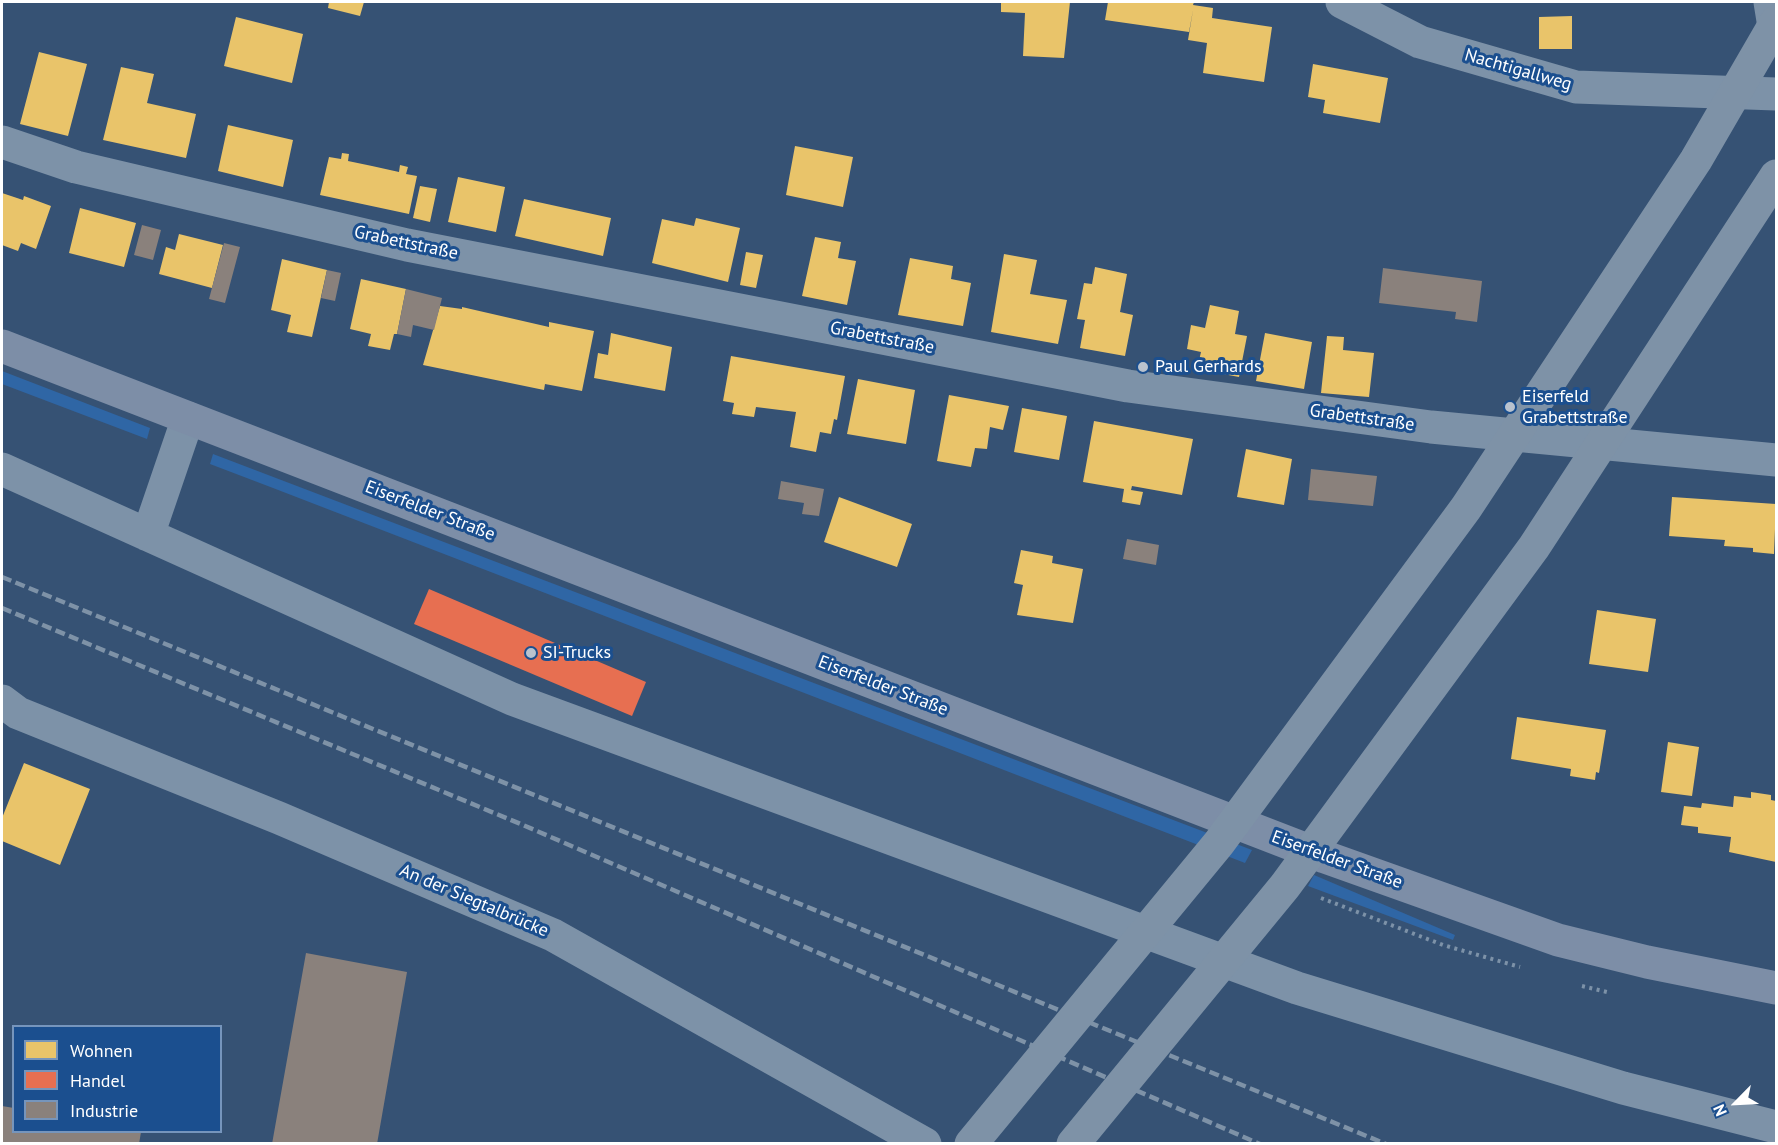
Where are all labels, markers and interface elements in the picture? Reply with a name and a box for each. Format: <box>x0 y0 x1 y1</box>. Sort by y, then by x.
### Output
street label: Nachtigallweg <box>1462 44 1574 96</box>
street label: Grabettstraße <box>352 221 460 265</box>
street label: Grabettstraße <box>828 317 936 359</box>
place label: Paul Gerhards <box>1155 356 1262 378</box>
marker: Paul Gerhards <box>1136 360 1150 374</box>
place label: Eiserfeld Grabettstraße <box>1522 386 1628 428</box>
street label: Grabettstraße <box>1308 400 1416 436</box>
marker: Eiserfeld Grabettstraße <box>1503 400 1517 414</box>
street label: Eiserfelder Straße <box>362 476 498 546</box>
place label: SI-Trucks <box>543 642 611 664</box>
marker: SI-Trucks <box>524 646 538 660</box>
street label: Eiserfelder Straße <box>815 651 951 721</box>
street label: Eiserfelder Straße <box>1269 826 1405 894</box>
street label: An der Siegtalbrücke <box>396 860 552 942</box>
legend <box>12 1025 222 1133</box>
text: Wohnen <box>70 1039 132 1062</box>
text: Handel <box>70 1069 125 1092</box>
north arrow <box>1706 1073 1766 1133</box>
text: Industrie <box>70 1099 138 1122</box>
text: N <box>1708 1101 1731 1119</box>

